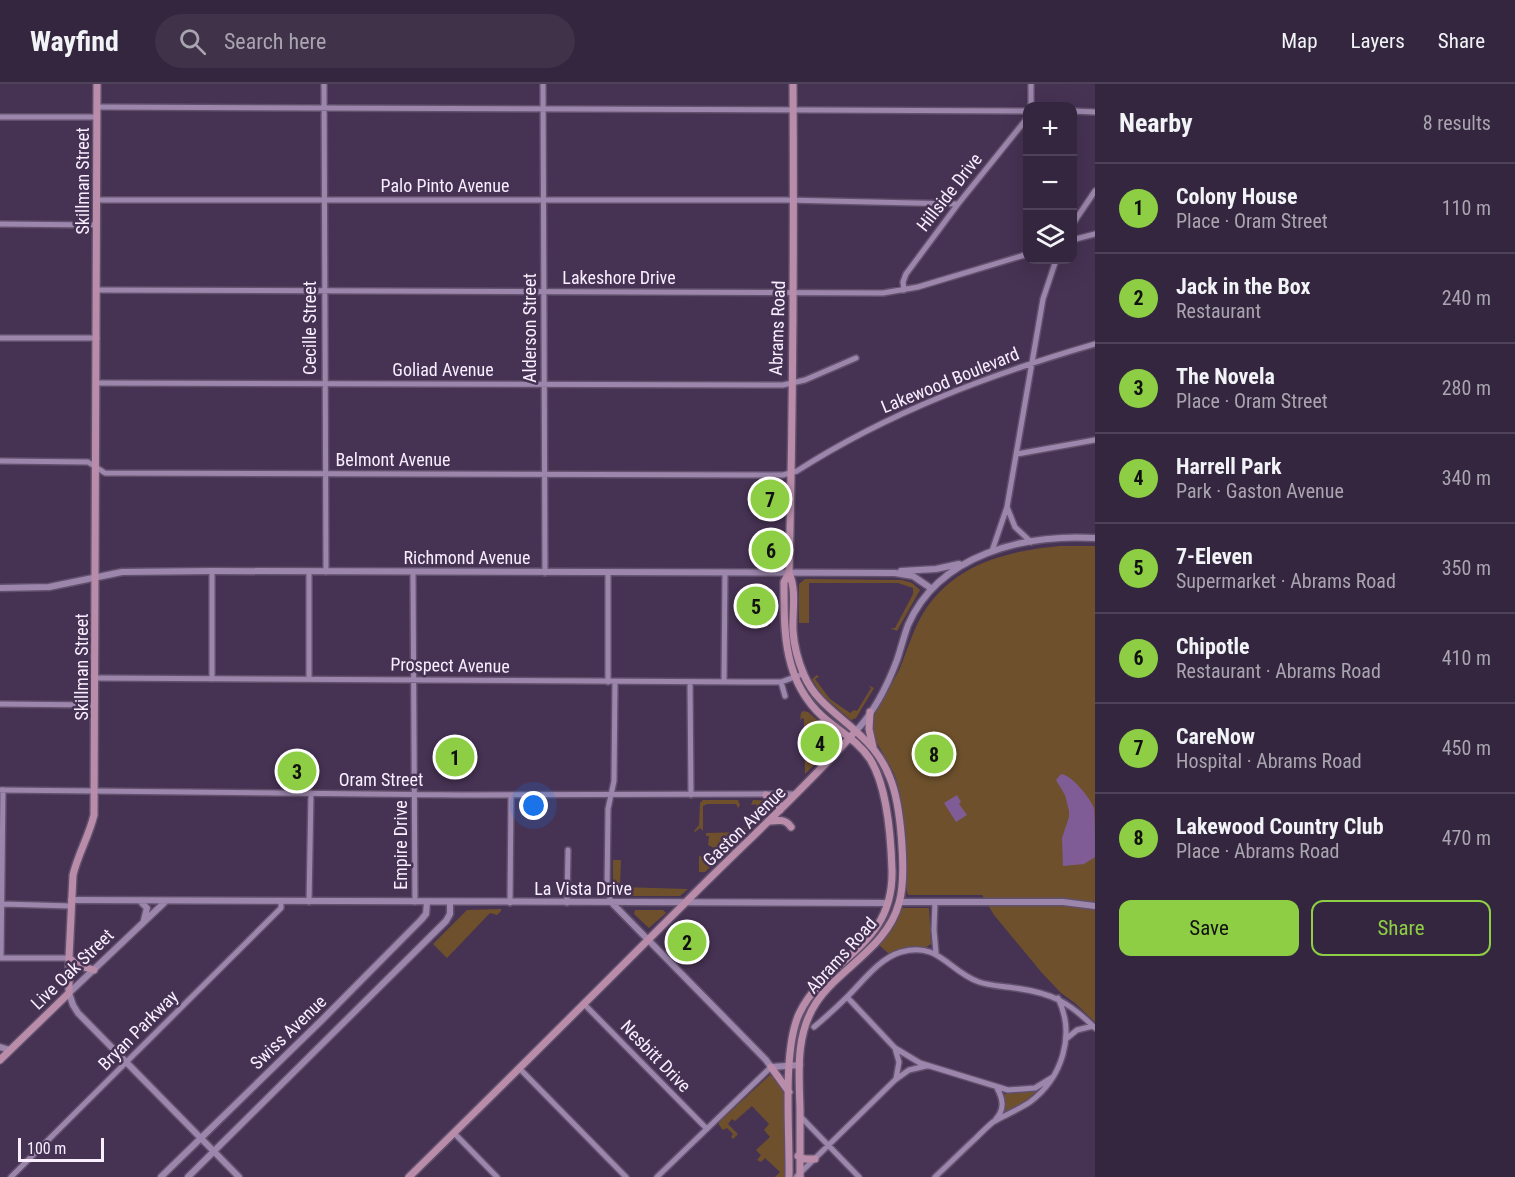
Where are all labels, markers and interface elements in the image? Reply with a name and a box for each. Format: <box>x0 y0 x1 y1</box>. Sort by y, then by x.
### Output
search box <box>155 14 575 68</box>
text: Wayfind <box>30 25 119 58</box>
icon: search <box>176 25 209 58</box>
text: Search here <box>224 29 326 54</box>
text: Map <box>1281 29 1318 53</box>
text: Layers <box>1351 29 1405 53</box>
text: Share <box>1438 29 1485 53</box>
map controls <box>1023 102 1077 264</box>
button: + <box>1023 102 1077 156</box>
text: Nearby <box>1119 108 1193 138</box>
text: 8 results <box>1423 111 1491 135</box>
street label: Skillman Street <box>72 127 93 235</box>
street label: Hillside Drive <box>912 149 986 235</box>
button: − <box>1023 156 1077 210</box>
street label: Palo Pinto Avenue <box>381 175 509 196</box>
text: Colony House <box>1176 184 1297 209</box>
text: 1 <box>1133 196 1144 220</box>
text: 110 m <box>1442 196 1491 220</box>
text: Place · Oram Street <box>1176 209 1328 233</box>
button: layers <box>1023 210 1077 264</box>
street label: Lakeshore Drive <box>562 267 676 288</box>
street label: Alderson Street <box>519 273 540 383</box>
text: Jack in the Box <box>1176 274 1310 299</box>
street label: Abrams Road <box>765 280 789 376</box>
street label: Cecille Street <box>299 281 320 375</box>
text: 2 <box>1133 286 1144 310</box>
text: 240 m <box>1442 286 1491 310</box>
text: Restaurant <box>1176 299 1261 323</box>
street label: Lakewood Boulevard <box>878 343 1022 417</box>
street label: Goliad Avenue <box>392 359 494 380</box>
text: The Novela <box>1176 364 1275 389</box>
text: 3 <box>1133 376 1144 400</box>
text: 280 m <box>1442 376 1491 400</box>
text: Place · Oram Street <box>1176 389 1328 413</box>
street label: Belmont Avenue <box>336 449 450 470</box>
text: Harrell Park <box>1176 454 1281 479</box>
text: 4 <box>1133 466 1144 490</box>
text: 340 m <box>1442 466 1491 490</box>
pin: 7 <box>750 476 790 522</box>
text: Park · Gaston Avenue <box>1176 479 1344 503</box>
pin: 6 <box>752 528 790 572</box>
text: 7-Eleven <box>1176 544 1253 569</box>
street label: Richmond Avenue <box>404 547 530 568</box>
text: 5 <box>1133 556 1144 580</box>
text: 350 m <box>1442 556 1491 580</box>
text: Supermarket · Abrams Road <box>1176 569 1396 593</box>
pin: 5 <box>736 584 776 628</box>
street label: Skillman Street <box>71 613 92 721</box>
text: Chipotle <box>1176 634 1250 659</box>
text: 6 <box>1133 646 1144 670</box>
text: 410 m <box>1442 646 1491 670</box>
street label: Prospect Avenue <box>390 653 510 677</box>
text: Restaurant · Abrams Road <box>1176 659 1381 683</box>
pin: 4 <box>800 720 840 766</box>
text: CareNow <box>1176 724 1255 749</box>
pin: 8 <box>914 732 954 776</box>
pin: 1 <box>436 734 474 780</box>
text: 7 <box>1133 736 1144 760</box>
text: 450 m <box>1442 736 1491 760</box>
pin: 3 <box>278 748 316 794</box>
text: Hospital · Abrams Road <box>1176 749 1362 773</box>
street label: Oram Street <box>339 769 423 790</box>
street label: Gaston Avenue <box>698 782 790 870</box>
your location <box>519 791 548 820</box>
street label: Empire Drive <box>390 800 411 890</box>
text: Lakewood Country Club <box>1176 814 1384 839</box>
text: 8 <box>1133 826 1144 850</box>
text: 470 m <box>1442 826 1491 850</box>
text: Place · Abrams Road <box>1176 839 1340 863</box>
street label: La Vista Drive <box>534 878 632 899</box>
button: Save <box>1119 900 1299 956</box>
button: Share <box>1311 900 1491 956</box>
street label: Abrams Road <box>801 913 881 997</box>
pin: 2 <box>668 920 706 964</box>
street label: Live Oak Street <box>26 924 118 1014</box>
street label: Bryan Parkway <box>94 985 183 1074</box>
street label: Swiss Avenue <box>246 991 330 1073</box>
street label: Nesbitt Drive <box>617 1016 695 1096</box>
scale bar <box>18 1135 104 1162</box>
text: 100 m <box>27 1139 66 1158</box>

